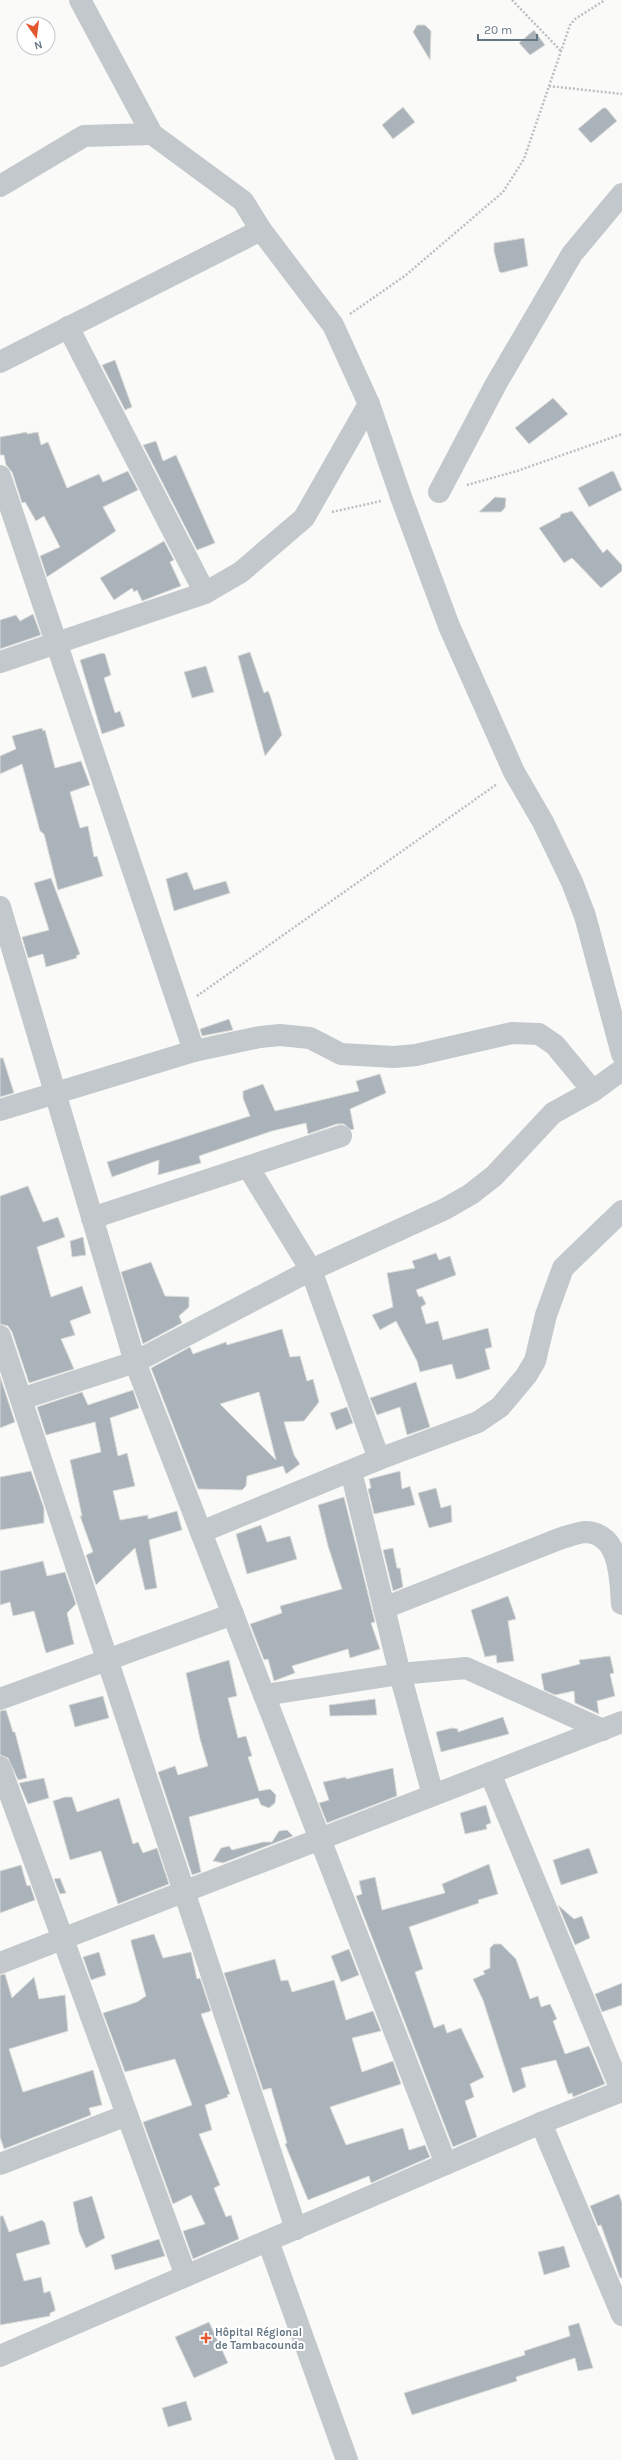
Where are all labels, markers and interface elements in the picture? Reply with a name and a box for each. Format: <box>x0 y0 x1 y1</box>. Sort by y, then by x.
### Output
north arrow <box>16 16 56 56</box>
scale bar <box>478 16 537 42</box>
text: 20 m <box>484 23 512 37</box>
text: N <box>33 38 44 52</box>
place label: Hôpital Régional de Tambacounda <box>215 2326 304 2352</box>
marker: Hôpital Régional de Tambacounda <box>200 2332 212 2344</box>

